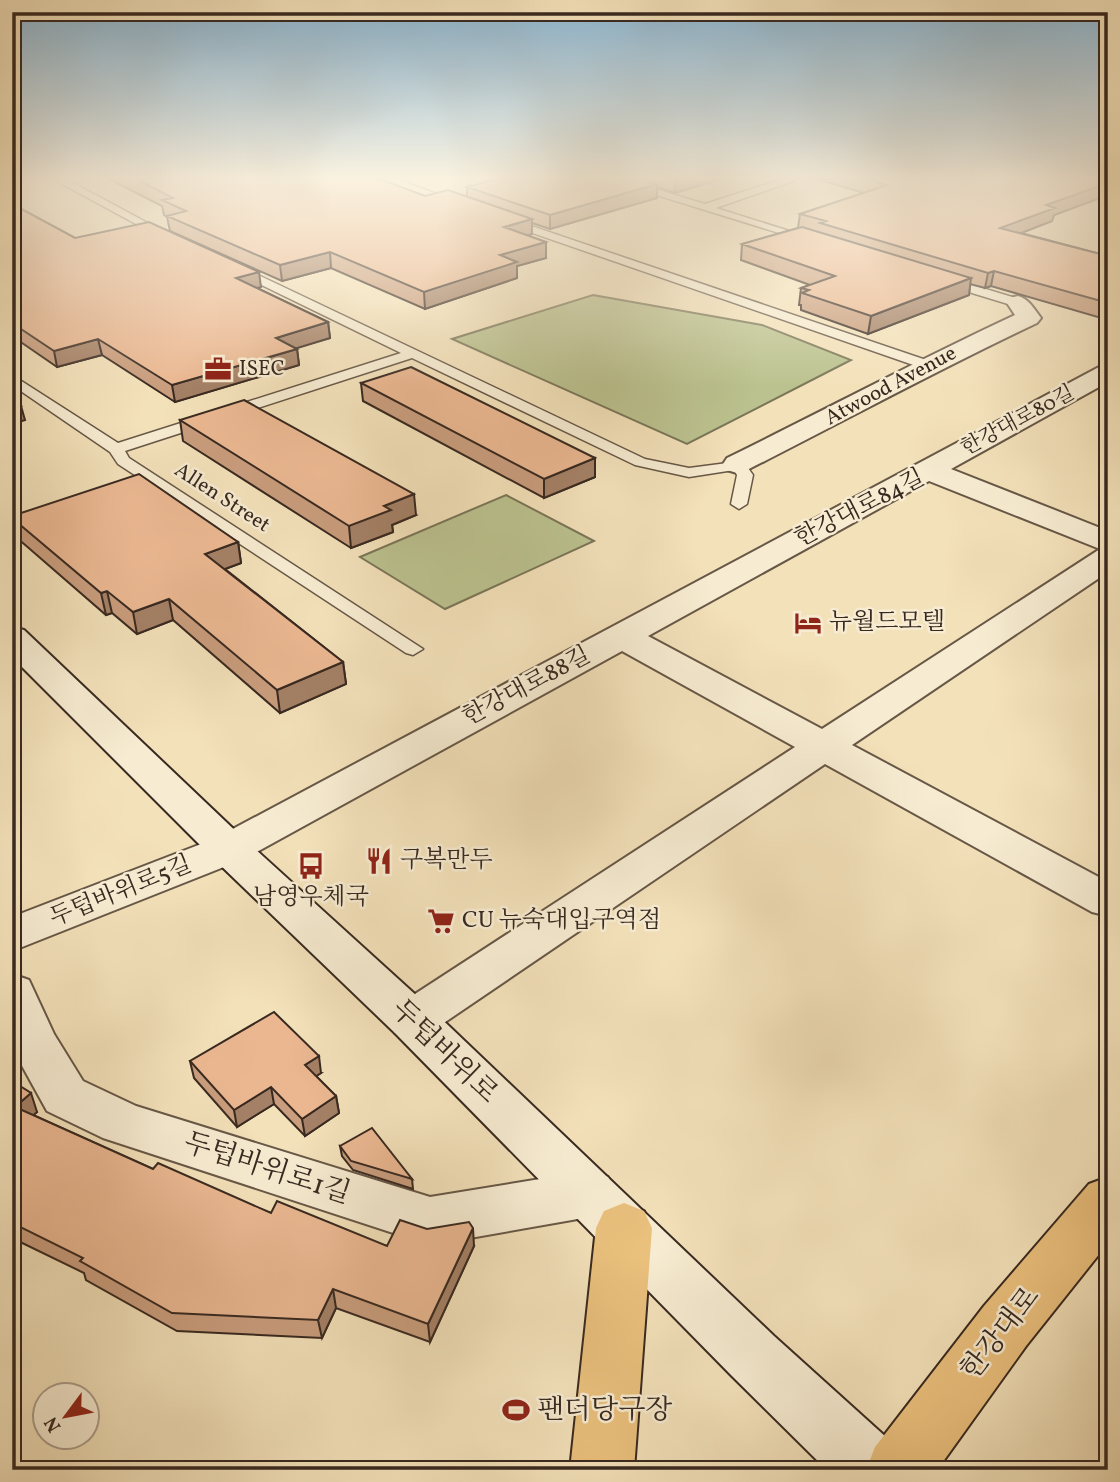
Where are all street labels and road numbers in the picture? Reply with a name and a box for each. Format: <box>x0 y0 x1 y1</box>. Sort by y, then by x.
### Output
street label: Atwood Avenue <box>820 339 962 433</box>
street label: 한강대로80길 <box>956 379 1080 463</box>
street label: Allen Street <box>168 456 276 540</box>
street label: 한강대로84길 <box>789 462 931 556</box>
street label: 한강대로88길 <box>457 639 597 735</box>
street label: 두텁바위로5길 <box>45 848 197 936</box>
street label: 두텁바위로 <box>382 991 506 1113</box>
street label: 두텁바위로1길 <box>179 1124 355 1214</box>
street label: 한강대로 <box>952 1279 1050 1389</box>

